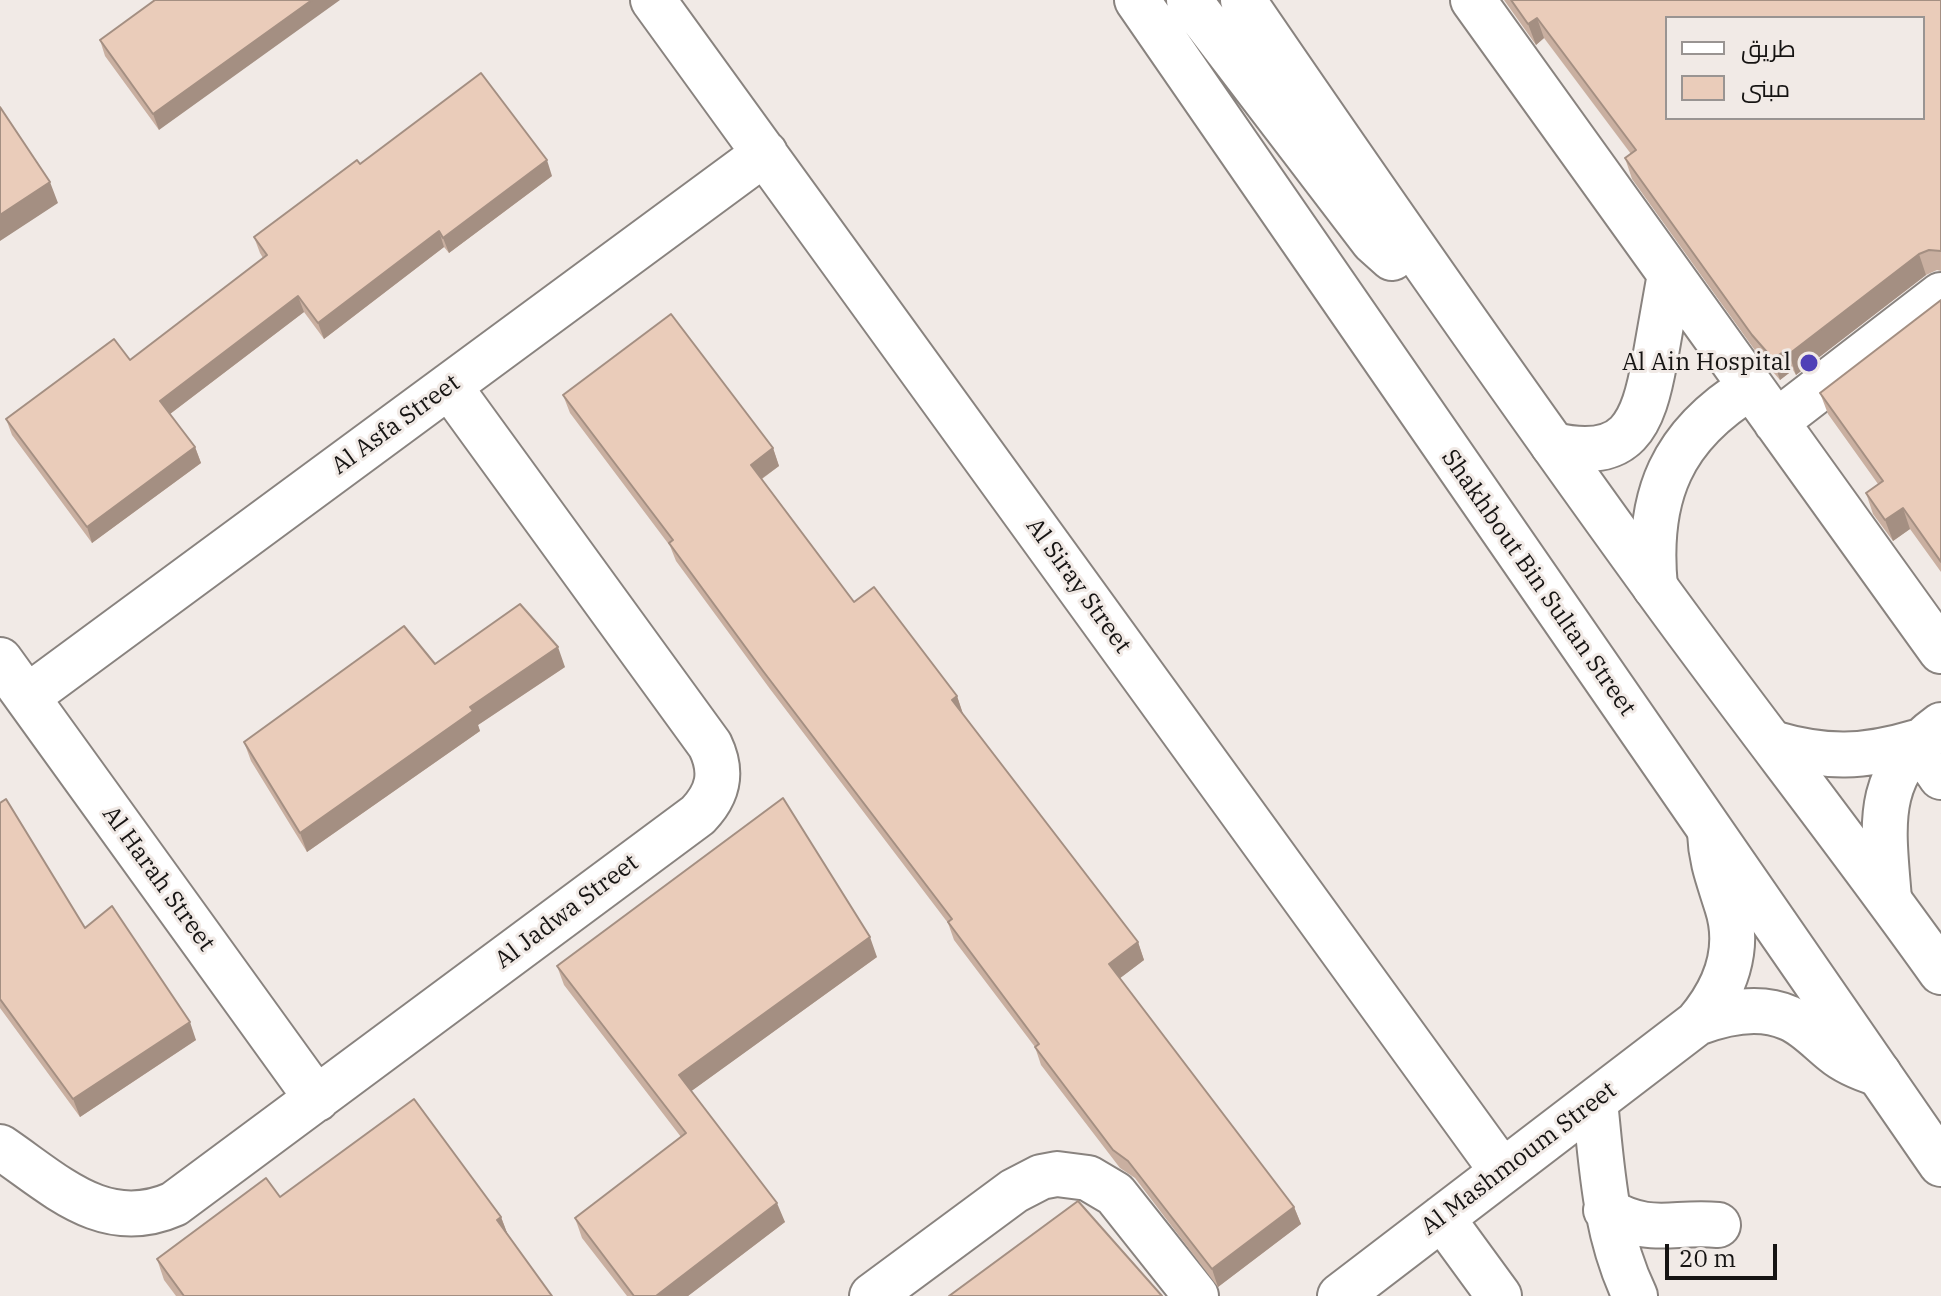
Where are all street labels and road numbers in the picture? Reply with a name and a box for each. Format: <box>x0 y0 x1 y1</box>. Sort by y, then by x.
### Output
street label: Al Asfa Street <box>326 369 466 481</box>
street label: Shakhbout Bin Sultan Street <box>1435 444 1641 722</box>
street label: Al Siray Street <box>1019 513 1137 659</box>
street label: Al Harah Street <box>96 801 220 957</box>
street label: Al Jadwa Street <box>490 849 644 975</box>
street label: Al Mashmoum Street <box>1416 1076 1622 1242</box>

